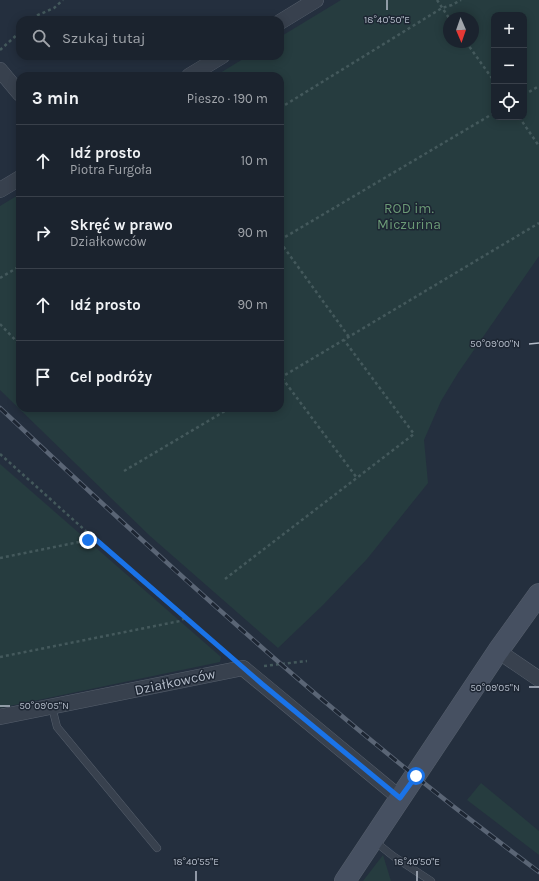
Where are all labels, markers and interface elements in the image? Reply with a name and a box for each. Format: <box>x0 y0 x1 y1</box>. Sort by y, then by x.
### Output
north arrow <box>443 12 479 48</box>
map controls <box>491 12 527 120</box>
button: + <box>491 12 527 48</box>
text: 18°40'50"E <box>364 14 410 26</box>
search box <box>16 16 284 60</box>
icon: search <box>30 27 52 49</box>
text: Szukaj tutaj <box>62 29 146 47</box>
button: − <box>491 48 527 84</box>
button: locate <box>491 84 527 120</box>
text: 3 min <box>32 88 79 108</box>
text: Pieszo · 190 m <box>187 91 268 106</box>
text: Idź prosto <box>70 144 141 162</box>
icon: ahead <box>32 150 54 172</box>
text: 10 m <box>241 153 268 168</box>
text: Piotra Furgoła <box>70 162 152 177</box>
park label: ROD im. Miczurina <box>377 200 441 233</box>
text: Skręć w prawo <box>70 216 173 234</box>
icon: right <box>32 222 54 244</box>
text: 90 m <box>237 225 268 240</box>
text: Działkowców <box>70 234 147 249</box>
icon: ahead <box>32 294 54 316</box>
text: Idź prosto <box>70 296 141 314</box>
text: 90 m <box>237 297 268 312</box>
text: 50°09'00"N <box>470 338 520 350</box>
icon: arrive <box>32 366 54 388</box>
text: Cel podróży <box>70 368 152 386</box>
route end <box>79 531 97 549</box>
street label: Działkowców <box>133 665 217 699</box>
text: 50°09'05"N <box>470 682 520 694</box>
text: 50°09'05"N <box>19 700 69 712</box>
route start <box>407 767 425 785</box>
text: 18°40'55"E <box>173 856 219 868</box>
text: 18°40'50"E <box>394 856 440 868</box>

